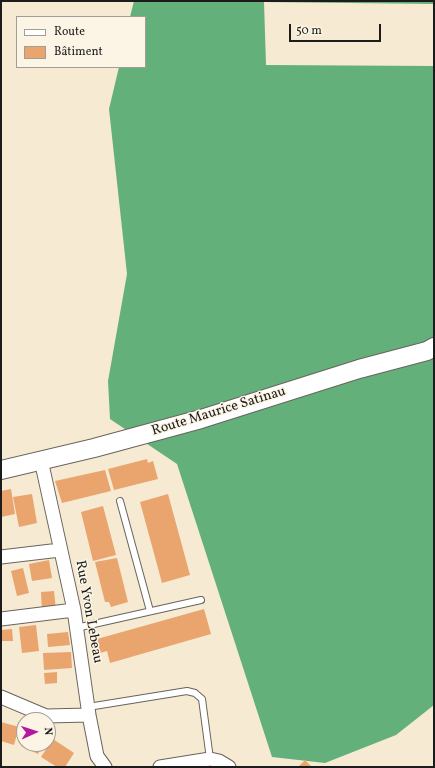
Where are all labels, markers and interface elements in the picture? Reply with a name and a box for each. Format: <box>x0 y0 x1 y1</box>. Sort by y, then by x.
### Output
legend <box>16 16 146 68</box>
scale bar <box>291 16 383 42</box>
text: 50 m <box>296 23 322 39</box>
text: Route <box>54 24 85 40</box>
text: Bâtiment <box>54 44 103 60</box>
street label: Route Maurice Satinau <box>150 384 288 440</box>
street label: Rue Yvon Lebeau <box>71 559 105 665</box>
north arrow <box>16 712 56 752</box>
text: N <box>40 727 55 736</box>

